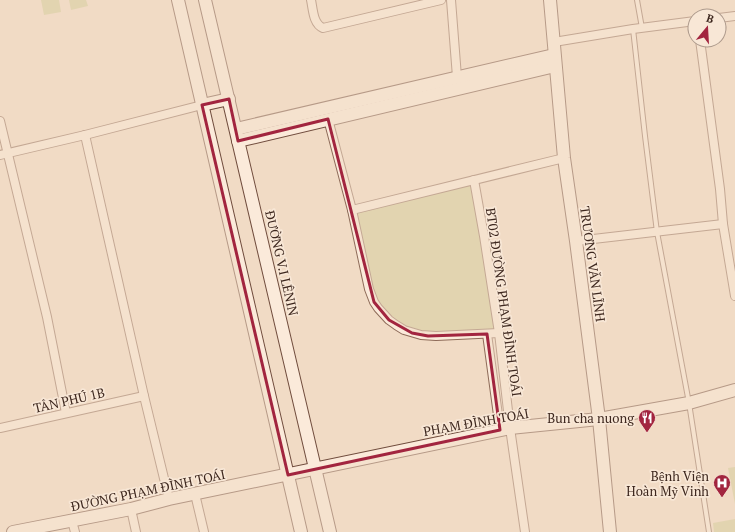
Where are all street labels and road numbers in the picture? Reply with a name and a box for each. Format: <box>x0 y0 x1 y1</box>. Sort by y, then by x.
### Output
street label: TRƯƠNG VĂN LĨNH <box>576 205 610 324</box>
street label: BT02 ĐƯỜNG PHẠM ĐÌNH TOÁI <box>482 206 526 398</box>
street label: ĐƯỜNG V.I LÊNIN <box>261 209 303 318</box>
street label: TÂN PHÚ 1B <box>32 383 106 417</box>
street label: PHẠM ĐÌNH TOÁI <box>422 404 530 440</box>
street label: ĐƯỜNG PHẠM ĐÌNH TOÁI <box>69 465 227 515</box>

